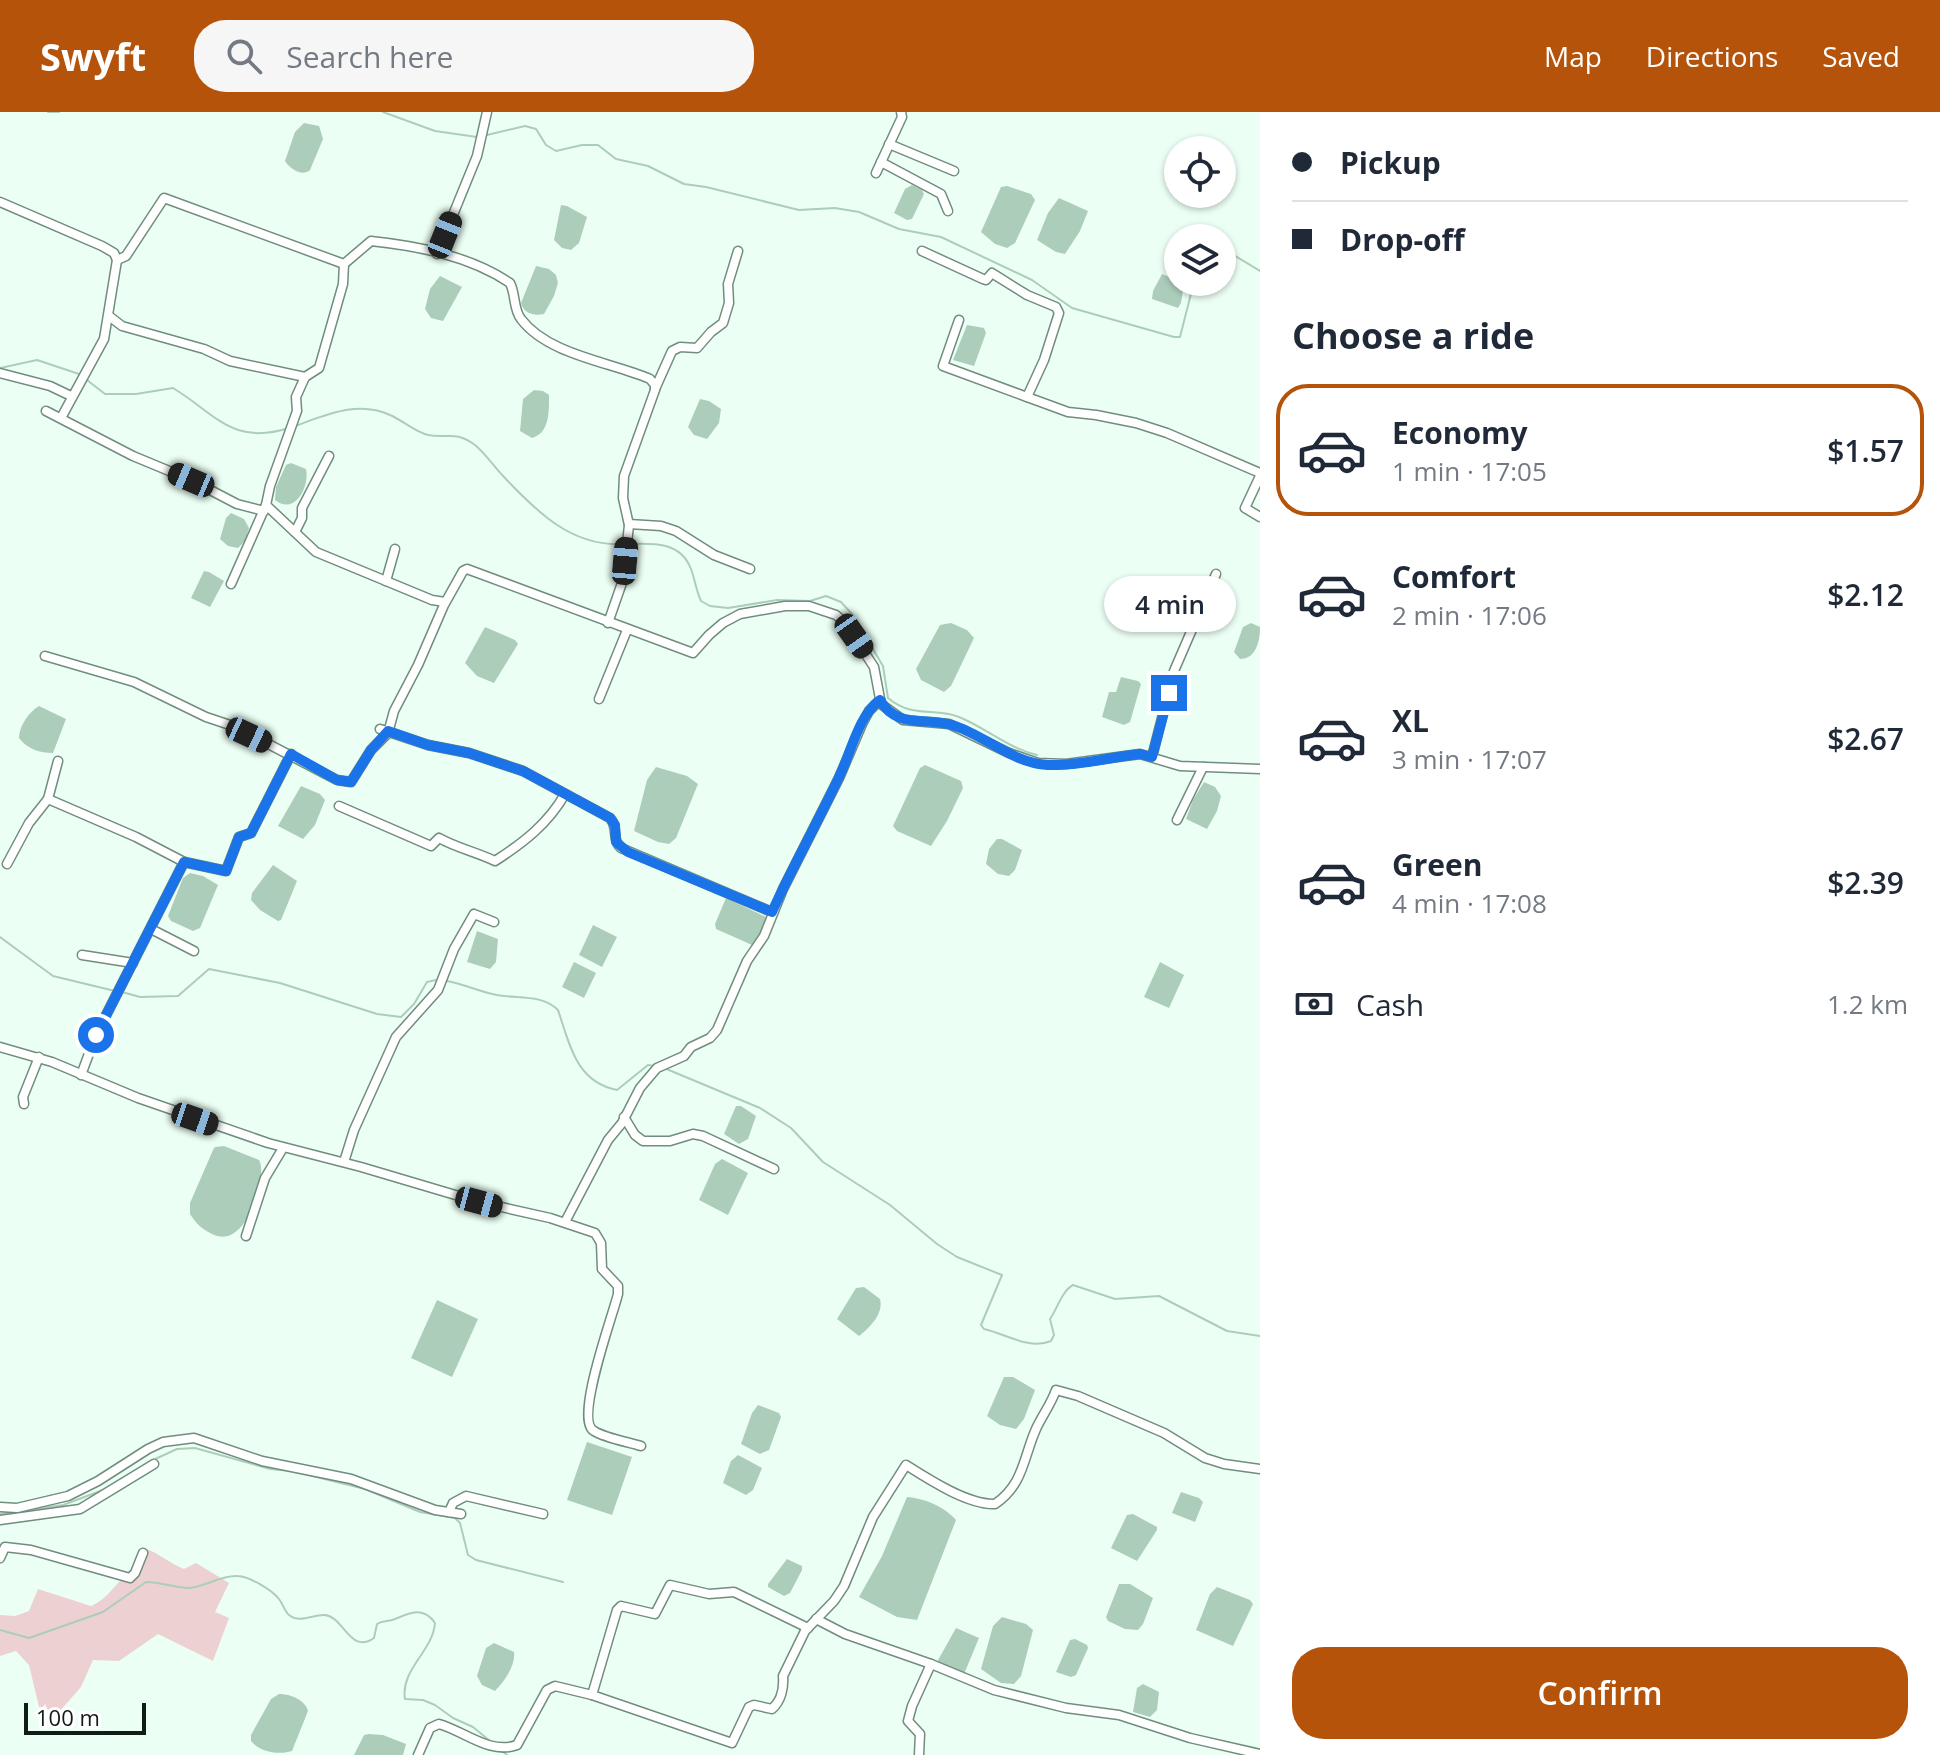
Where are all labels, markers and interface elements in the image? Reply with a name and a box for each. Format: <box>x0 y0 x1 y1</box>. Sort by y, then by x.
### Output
search box <box>194 20 754 92</box>
text: Swyft <box>40 30 146 82</box>
icon: search <box>222 34 266 78</box>
text: Search here <box>286 36 453 77</box>
text: Map <box>1544 37 1602 75</box>
text: Directions <box>1646 37 1778 75</box>
text: Saved <box>1822 37 1900 75</box>
map controls <box>1164 136 1236 296</box>
button: locate <box>1164 136 1236 208</box>
text: Pickup <box>1340 142 1441 183</box>
car <box>425 208 465 262</box>
text: Drop-off <box>1340 219 1465 260</box>
button: layers <box>1164 224 1236 296</box>
text: Choose a ride <box>1292 311 1534 360</box>
text: Economy <box>1392 412 1528 453</box>
icon: car <box>1296 414 1368 486</box>
text: $1.57 <box>1827 430 1904 471</box>
text: 1 min · 17:05 <box>1392 453 1547 489</box>
car <box>164 460 218 500</box>
car <box>611 536 639 586</box>
text: Comfort <box>1392 556 1516 597</box>
icon: car <box>1296 558 1368 630</box>
text: $2.12 <box>1827 574 1904 615</box>
callout: 4 min <box>1103 577 1235 633</box>
text: 4 min <box>1135 586 1205 622</box>
text: 2 min · 17:06 <box>1392 597 1547 633</box>
car <box>830 609 878 663</box>
route end <box>1151 675 1187 711</box>
text: XL <box>1392 700 1429 741</box>
icon: car <box>1296 702 1368 774</box>
car <box>222 714 276 756</box>
text: $2.67 <box>1827 718 1904 759</box>
text: 3 min · 17:07 <box>1392 741 1547 777</box>
text: Green <box>1392 844 1483 885</box>
icon: car <box>1296 846 1368 918</box>
text: $2.39 <box>1827 862 1904 903</box>
text: 4 min · 17:08 <box>1392 885 1547 921</box>
icon: cash <box>1292 982 1336 1026</box>
text: Cash <box>1356 984 1424 1025</box>
text: 1.2 km <box>1827 986 1908 1022</box>
route start <box>78 1017 114 1053</box>
car <box>168 1100 222 1138</box>
car <box>453 1184 505 1220</box>
button: Confirm <box>1292 1647 1908 1739</box>
scale bar <box>24 1699 146 1735</box>
text: 100 m <box>36 1702 100 1732</box>

